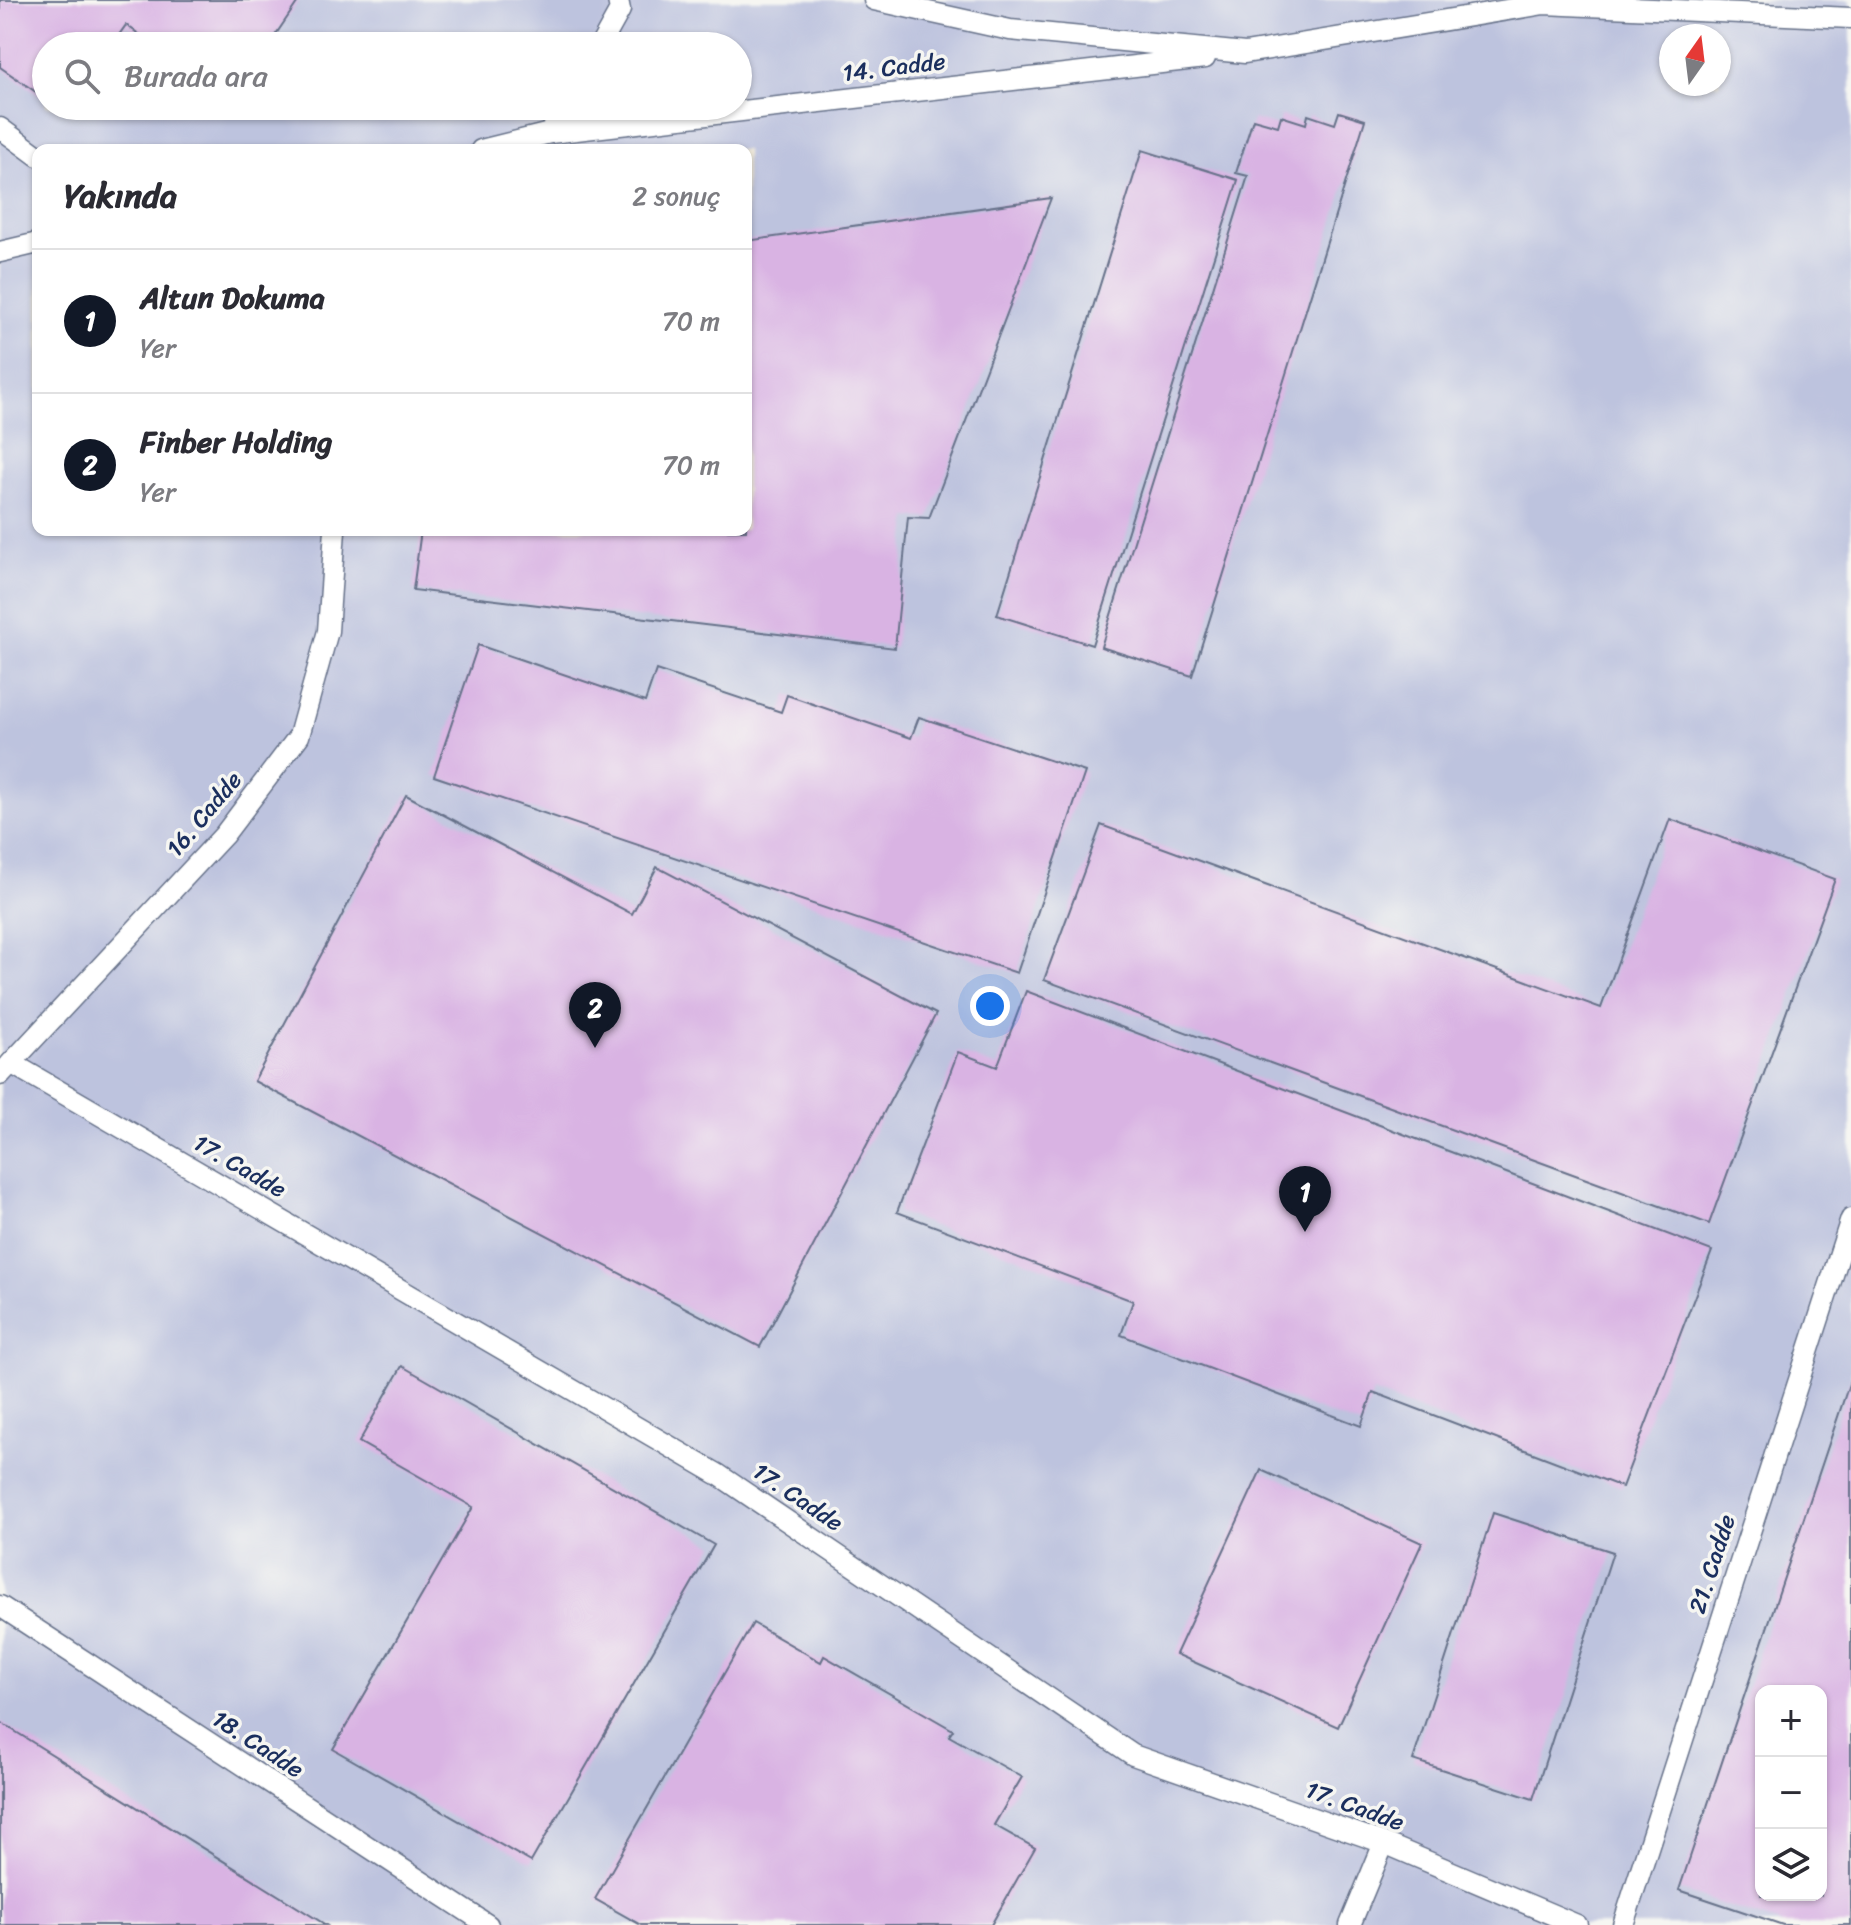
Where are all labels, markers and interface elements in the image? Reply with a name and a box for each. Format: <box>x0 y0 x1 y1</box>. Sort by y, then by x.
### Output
north arrow <box>1659 24 1731 96</box>
search box <box>32 32 752 120</box>
street label: 14. Cadde <box>840 40 948 94</box>
text: Burada ara <box>124 49 267 103</box>
icon: search <box>60 54 104 98</box>
text: Yakında <box>64 166 177 226</box>
text: 2 sonuç <box>632 173 720 219</box>
text: Altun Dokuma <box>140 271 325 325</box>
text: 1 <box>84 298 96 344</box>
text: 70 m <box>662 298 720 344</box>
text: Yer <box>140 325 176 371</box>
text: Finber Holding <box>140 415 333 469</box>
text: 2 <box>82 442 98 488</box>
text: 70 m <box>662 442 720 488</box>
text: Yer <box>140 469 176 515</box>
street label: 16. Cadde <box>155 761 253 867</box>
pin: 2 <box>569 982 621 1048</box>
your location <box>970 986 1010 1026</box>
street label: 17. Cadde <box>185 1122 295 1210</box>
pin: 1 <box>1279 1166 1331 1232</box>
street label: 17. Cadde <box>744 1451 852 1543</box>
street label: 21. Cadde <box>1676 1509 1748 1619</box>
map controls <box>1755 1685 1827 1901</box>
button: + <box>1755 1685 1827 1757</box>
street label: 18. Cadde <box>203 1698 313 1790</box>
button: − <box>1755 1757 1827 1829</box>
street label: 17. Cadde <box>1300 1769 1410 1843</box>
button: layers <box>1755 1829 1827 1901</box>

